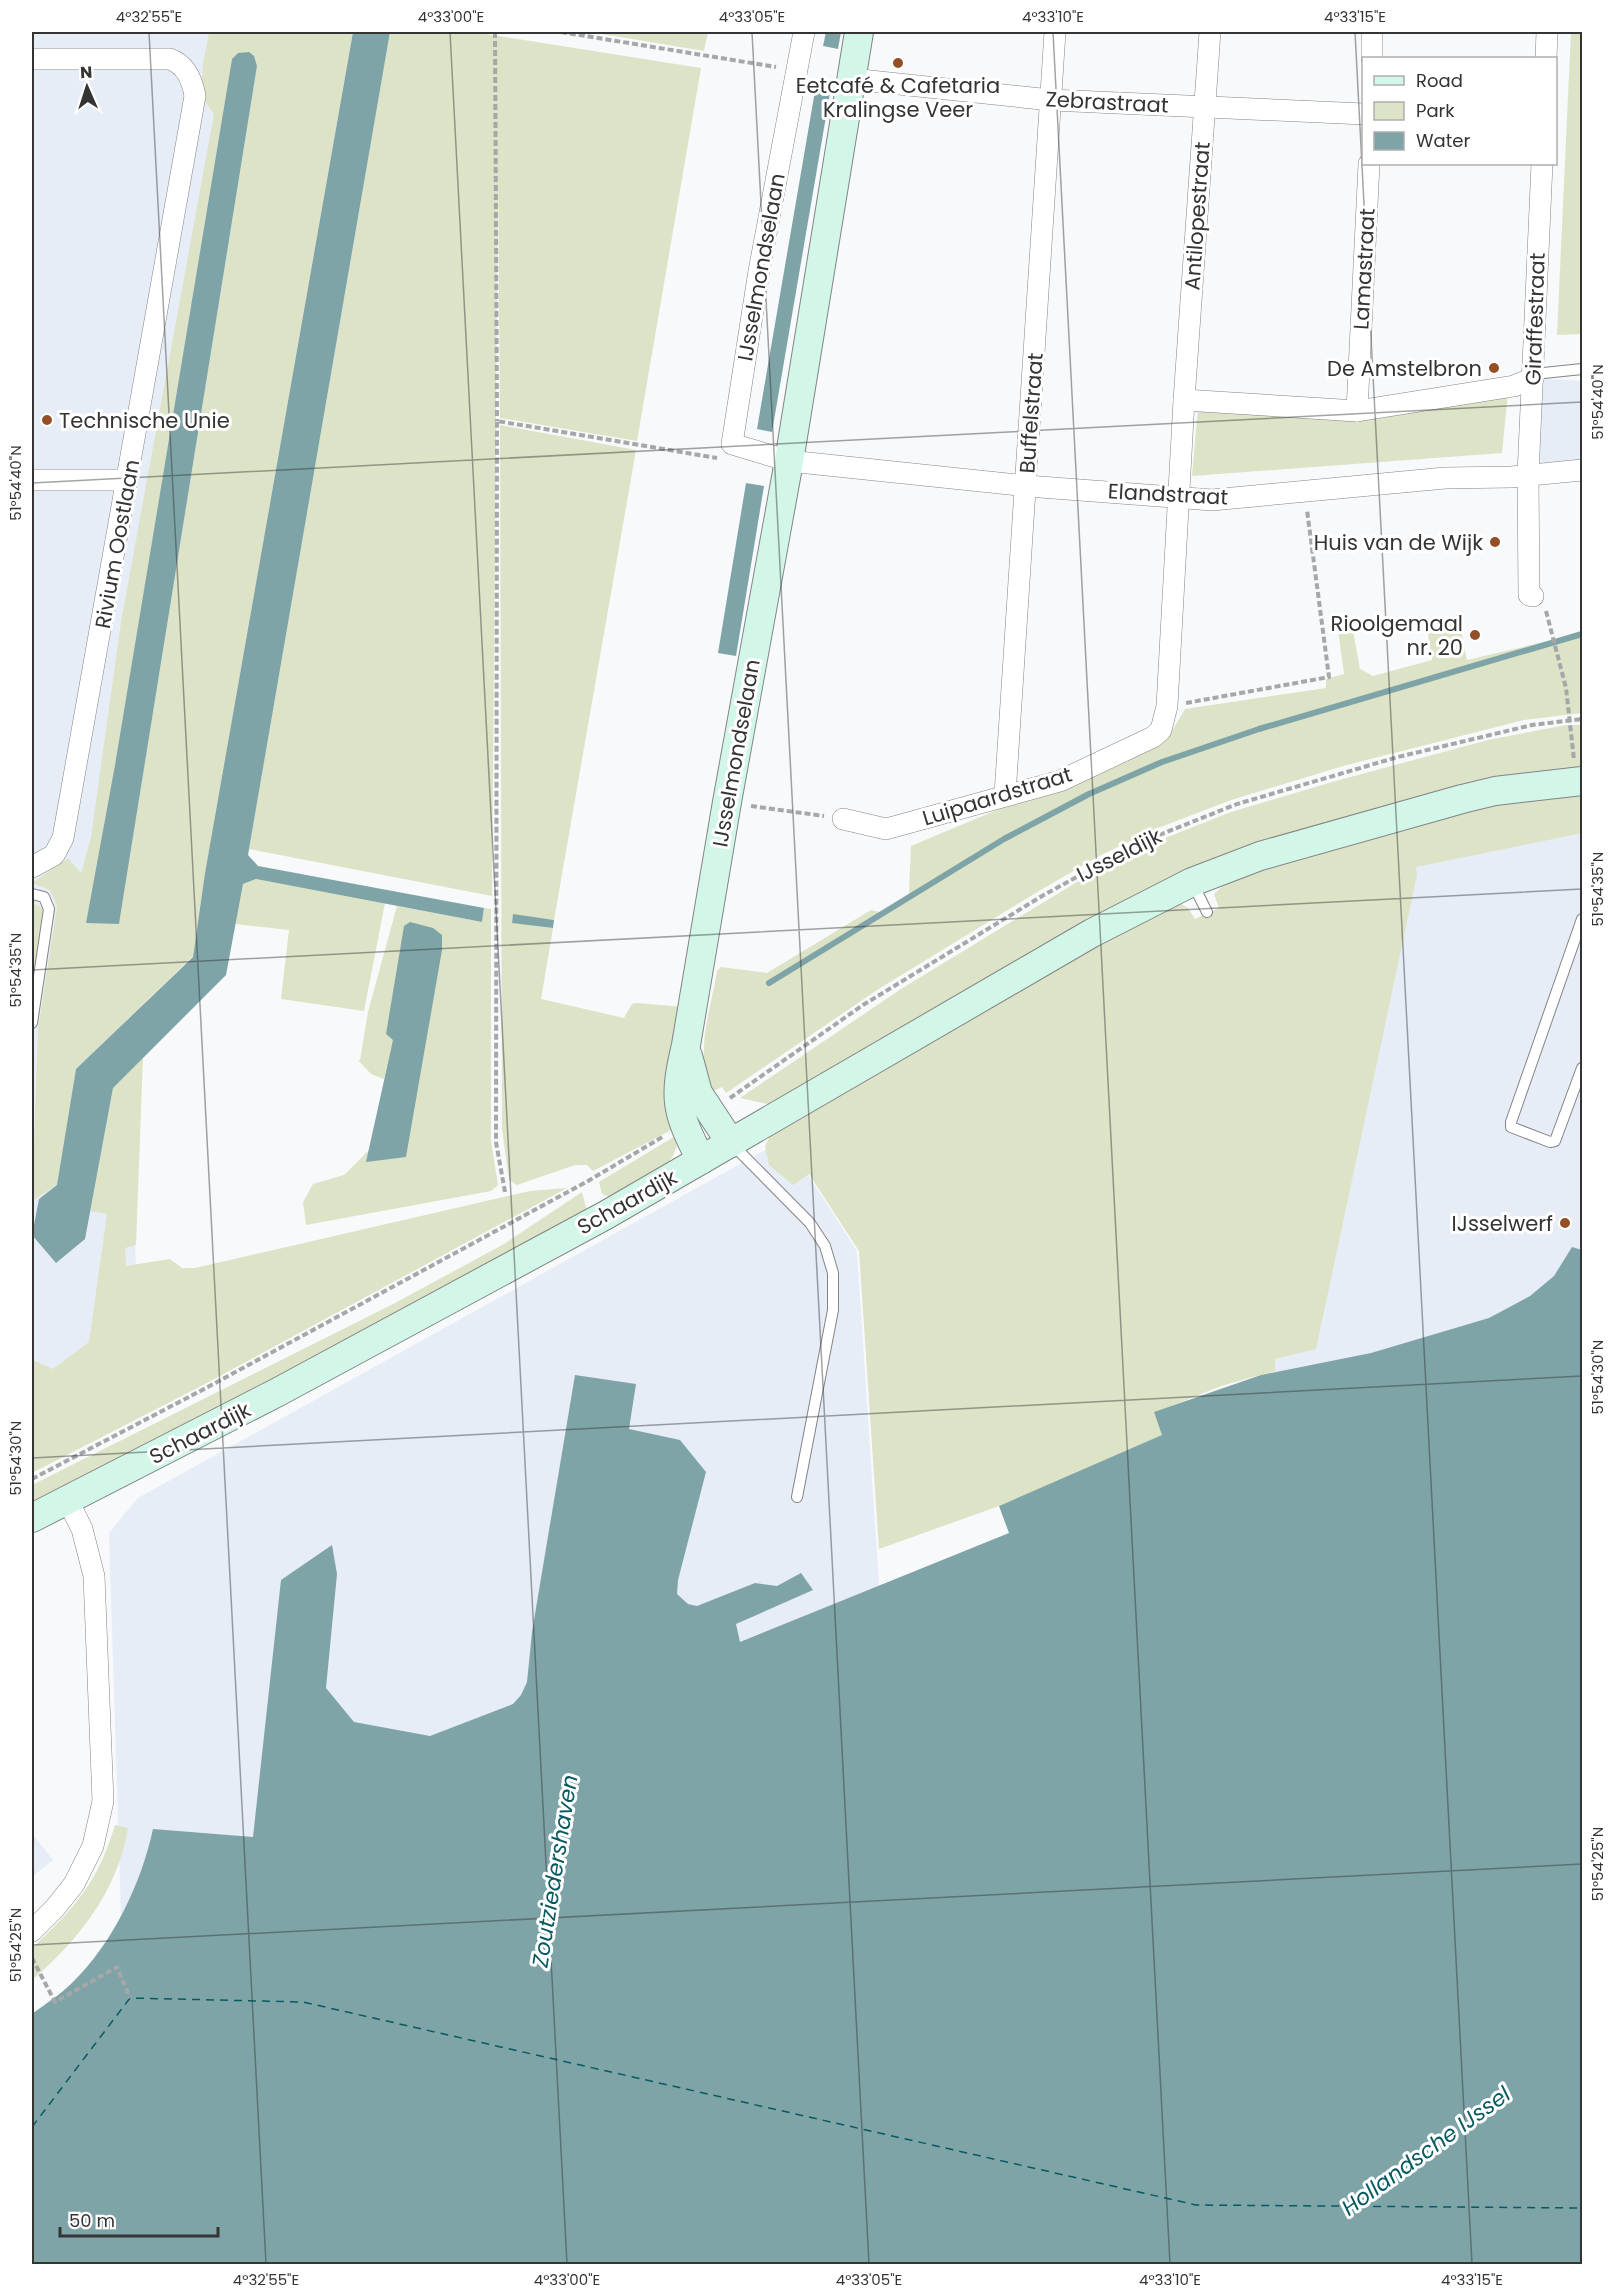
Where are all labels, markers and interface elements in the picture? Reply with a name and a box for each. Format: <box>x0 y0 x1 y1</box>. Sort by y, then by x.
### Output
text: 4°32'55"E <box>116 6 182 27</box>
text: 4°33'00"E <box>418 6 484 27</box>
text: 4°33'05"E <box>719 6 785 27</box>
text: 4°33'10"E <box>1022 6 1084 27</box>
text: 4°33'15"E <box>1324 6 1386 27</box>
marker: Eetcafé & Cafetaria Kralingse Veer <box>891 56 905 70</box>
north arrow <box>57 57 117 117</box>
legend <box>1362 57 1557 165</box>
text: N <box>80 61 93 84</box>
text: Road <box>1416 68 1463 93</box>
place label: Eetcafé & Cafetaria Kralingse Veer <box>796 71 1000 124</box>
street label: Zebrastraat <box>1045 84 1169 120</box>
text: Park <box>1416 98 1455 123</box>
text: Water <box>1416 128 1470 153</box>
street label: Antilopestraat <box>1177 141 1217 291</box>
street label: IJsselmondselaan <box>730 171 792 363</box>
street label: Lamastraat <box>1346 208 1382 330</box>
street label: Giraffestraat <box>1518 252 1552 386</box>
street label: Buffelstraat <box>1012 352 1050 474</box>
place label: De Amstelbron <box>1327 354 1482 383</box>
marker: De Amstelbron <box>1487 361 1501 375</box>
text: 51°54'40"N <box>1587 364 1608 440</box>
place label: Technische Unie <box>59 406 230 435</box>
marker: Technische Unie <box>40 413 54 427</box>
text: 51°54'40"N <box>5 445 26 521</box>
street label: Rivium Oostlaan <box>88 457 146 631</box>
street label: Elandstraat <box>1107 476 1229 512</box>
place label: Huis van de Wijk <box>1314 528 1483 557</box>
marker: Huis van de Wijk <box>1488 535 1502 549</box>
place label: Rioolgemaal nr. 20 <box>1331 609 1463 662</box>
marker: Rioolgemaal nr. 20 <box>1468 628 1482 642</box>
street label: IJsselmondselaan <box>705 657 767 849</box>
street label: Luipaardstraat <box>919 760 1075 832</box>
street label: IJsseldijk <box>1072 821 1167 889</box>
text: 51°54'35"N <box>1587 852 1608 926</box>
text: 51°54'35"N <box>5 933 26 1007</box>
street label: Schaardijk <box>572 1163 682 1241</box>
place label: IJsselwerf <box>1452 1209 1553 1238</box>
marker: IJsselwerf <box>1558 1216 1572 1230</box>
text: 51°54'30"N <box>1587 1340 1608 1414</box>
street label: Schaardijk <box>144 1395 256 1471</box>
text: 51°54'30"N <box>5 1421 26 1495</box>
water label: Zoutziedershaven <box>524 1773 586 1970</box>
text: 51°54'25"N <box>1587 1827 1608 1901</box>
text: 51°54'25"N <box>5 1908 26 1982</box>
water label: Hollandsche IJssel <box>1335 2079 1517 2223</box>
scale bar <box>60 2200 218 2238</box>
text: 50 m <box>69 2208 115 2233</box>
text: 4°32'55"E <box>233 2269 299 2290</box>
text: 4°33'00"E <box>534 2269 600 2290</box>
text: 4°33'05"E <box>836 2269 902 2290</box>
text: 4°33'10"E <box>1139 2269 1201 2290</box>
text: 4°33'15"E <box>1441 2269 1503 2290</box>

